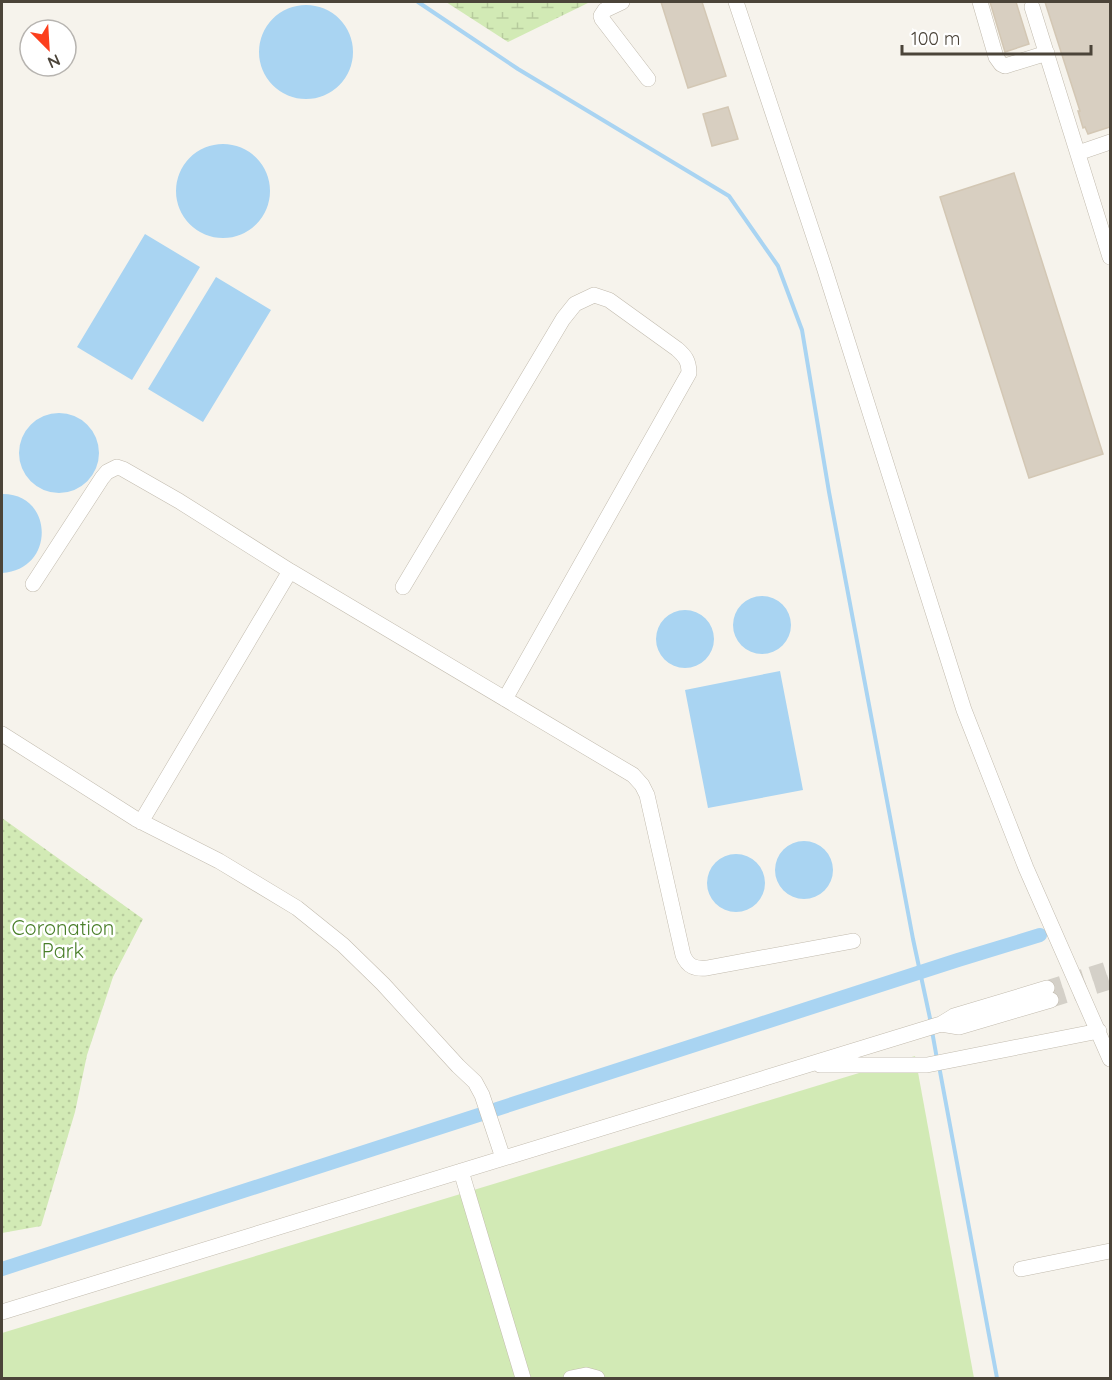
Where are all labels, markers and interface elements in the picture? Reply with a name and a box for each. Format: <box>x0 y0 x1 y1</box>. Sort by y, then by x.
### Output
north arrow <box>18 18 78 78</box>
scale bar <box>902 18 1091 56</box>
text: 100 m <box>911 27 960 50</box>
text: N <box>45 50 64 73</box>
park label: Coronation Park <box>12 915 114 963</box>

